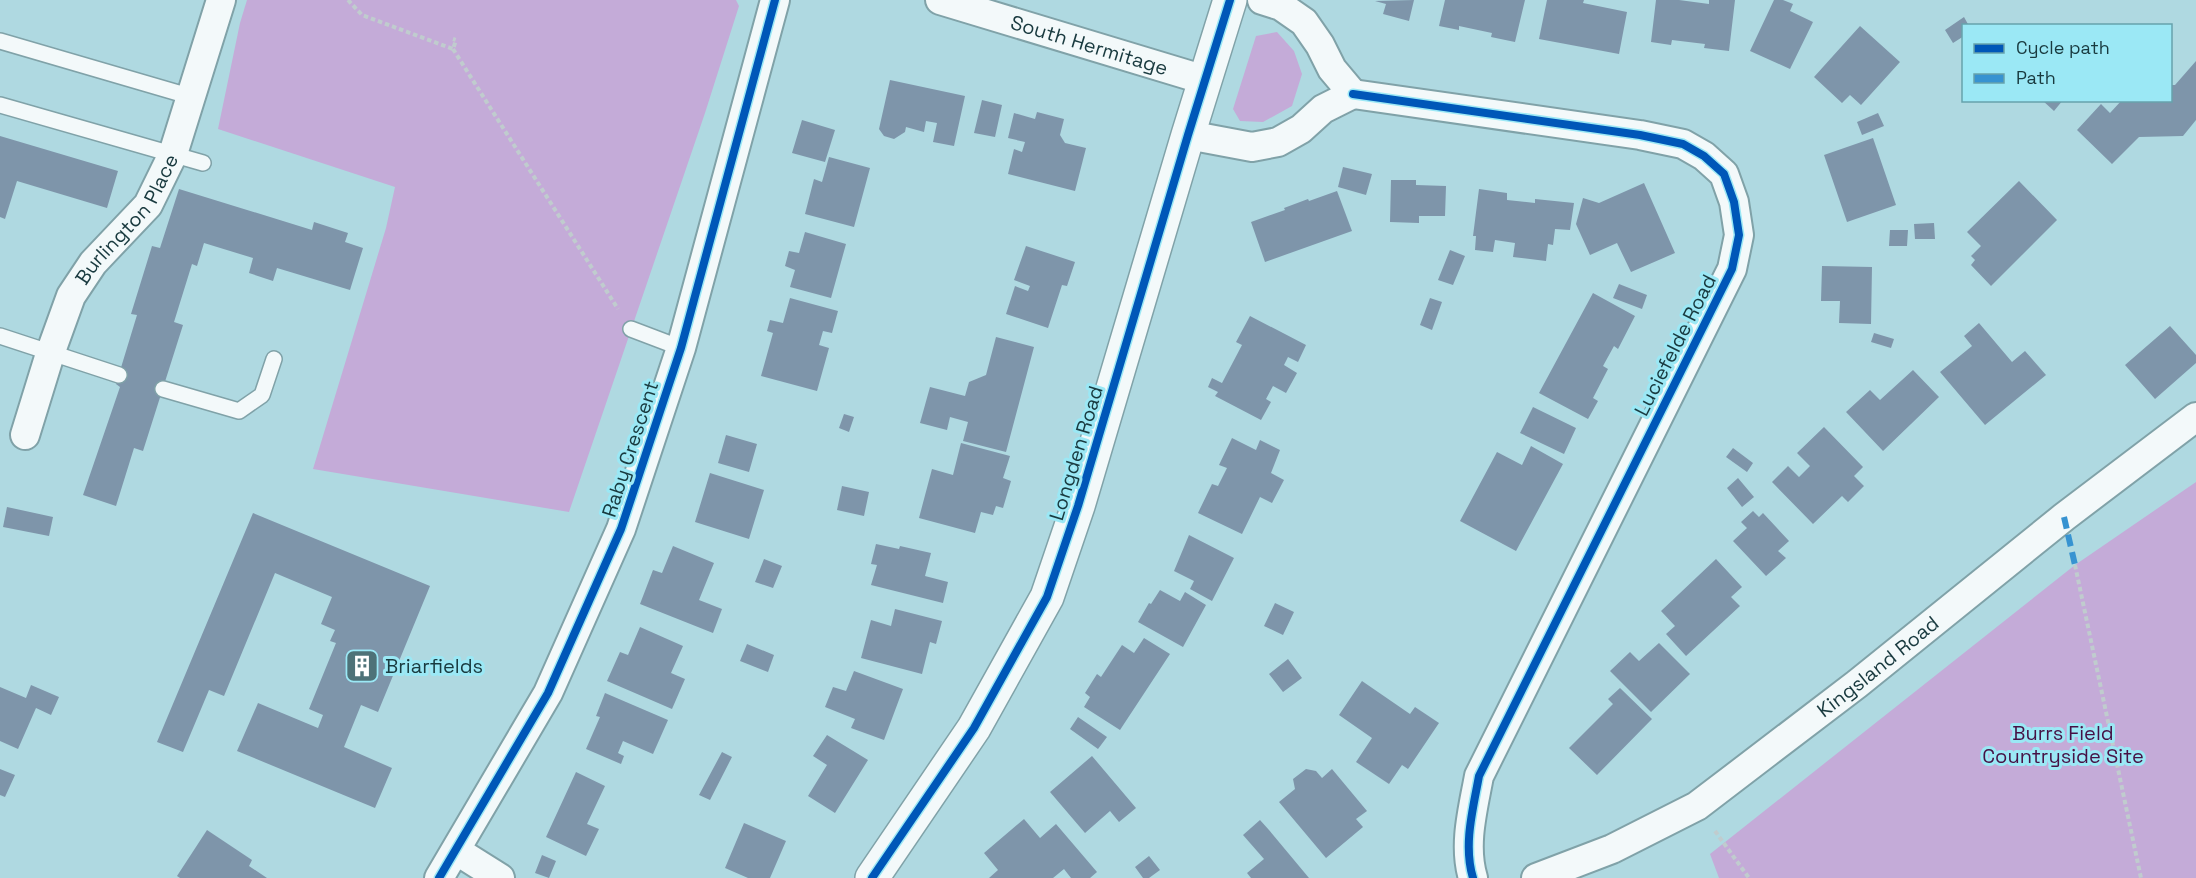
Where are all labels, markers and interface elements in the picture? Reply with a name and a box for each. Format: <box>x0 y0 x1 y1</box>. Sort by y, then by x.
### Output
street label: South Hermitage <box>1007 9 1171 81</box>
legend <box>1962 24 2172 102</box>
text: Cycle path <box>2016 36 2110 59</box>
text: Path <box>2016 66 2056 89</box>
street label: Burlington Place <box>69 150 184 290</box>
street label: Luciefelde Road <box>1628 270 1722 420</box>
street label: Raby Crescent <box>596 378 664 520</box>
street label: Longden Road <box>1043 382 1109 524</box>
street label: Kingsland Road <box>1812 610 1944 723</box>
building icon: Briarfields <box>344 648 380 684</box>
place label: Briarfields <box>385 653 483 679</box>
park label: Burrs Field Countryside Site <box>1982 720 2144 769</box>

